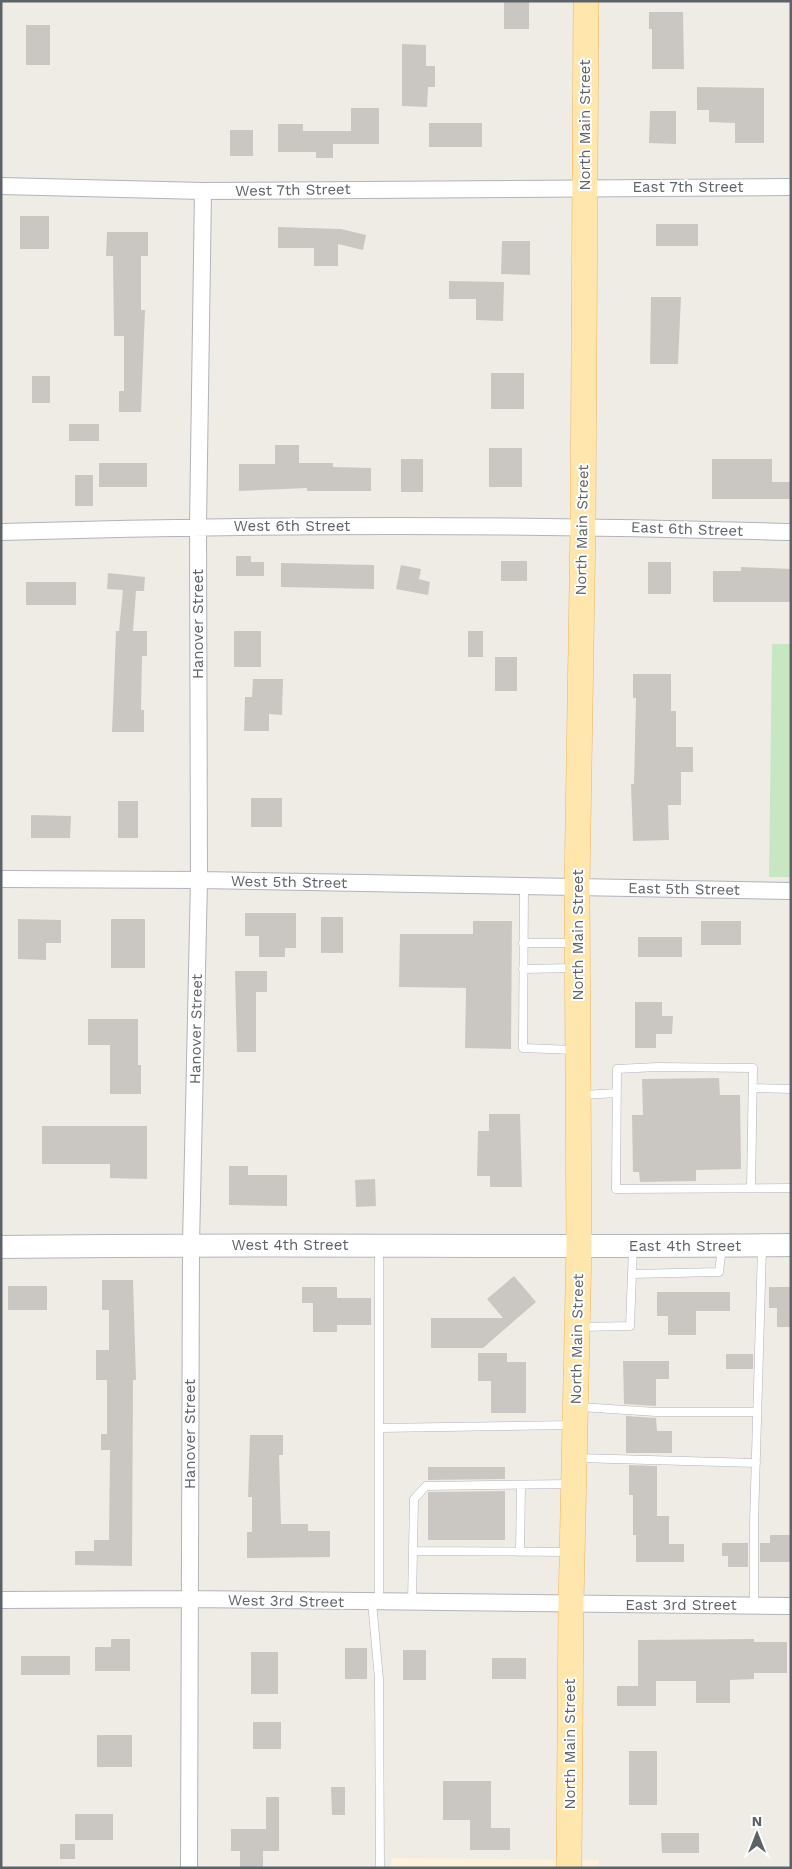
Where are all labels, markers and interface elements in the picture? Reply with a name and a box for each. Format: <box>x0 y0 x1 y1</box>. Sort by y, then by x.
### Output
street label: North Main Street <box>576 59 594 191</box>
street label: East 7th Street <box>632 178 744 196</box>
street label: West 7th Street <box>235 180 352 200</box>
street label: North Main Street <box>572 464 592 596</box>
street label: West 6th Street <box>234 517 351 535</box>
street label: East 6th Street <box>631 518 744 540</box>
street label: Hanover Street <box>189 568 207 679</box>
street label: North Main Street <box>569 869 587 1001</box>
street label: West 5th Street <box>231 872 348 892</box>
street label: East 5th Street <box>628 879 741 899</box>
street label: Hanover Street <box>186 973 206 1084</box>
street label: West 4th Street <box>232 1236 349 1254</box>
street label: East 4th Street <box>629 1237 742 1255</box>
street label: North Main Street <box>567 1273 587 1405</box>
street label: Hanover Street <box>181 1378 199 1489</box>
street label: West 3rd Street <box>228 1591 345 1611</box>
street label: East 3rd Street <box>625 1596 738 1614</box>
street label: North Main Street <box>561 1678 579 1810</box>
north arrow <box>732 1809 782 1859</box>
text: N <box>752 1813 762 1829</box>

